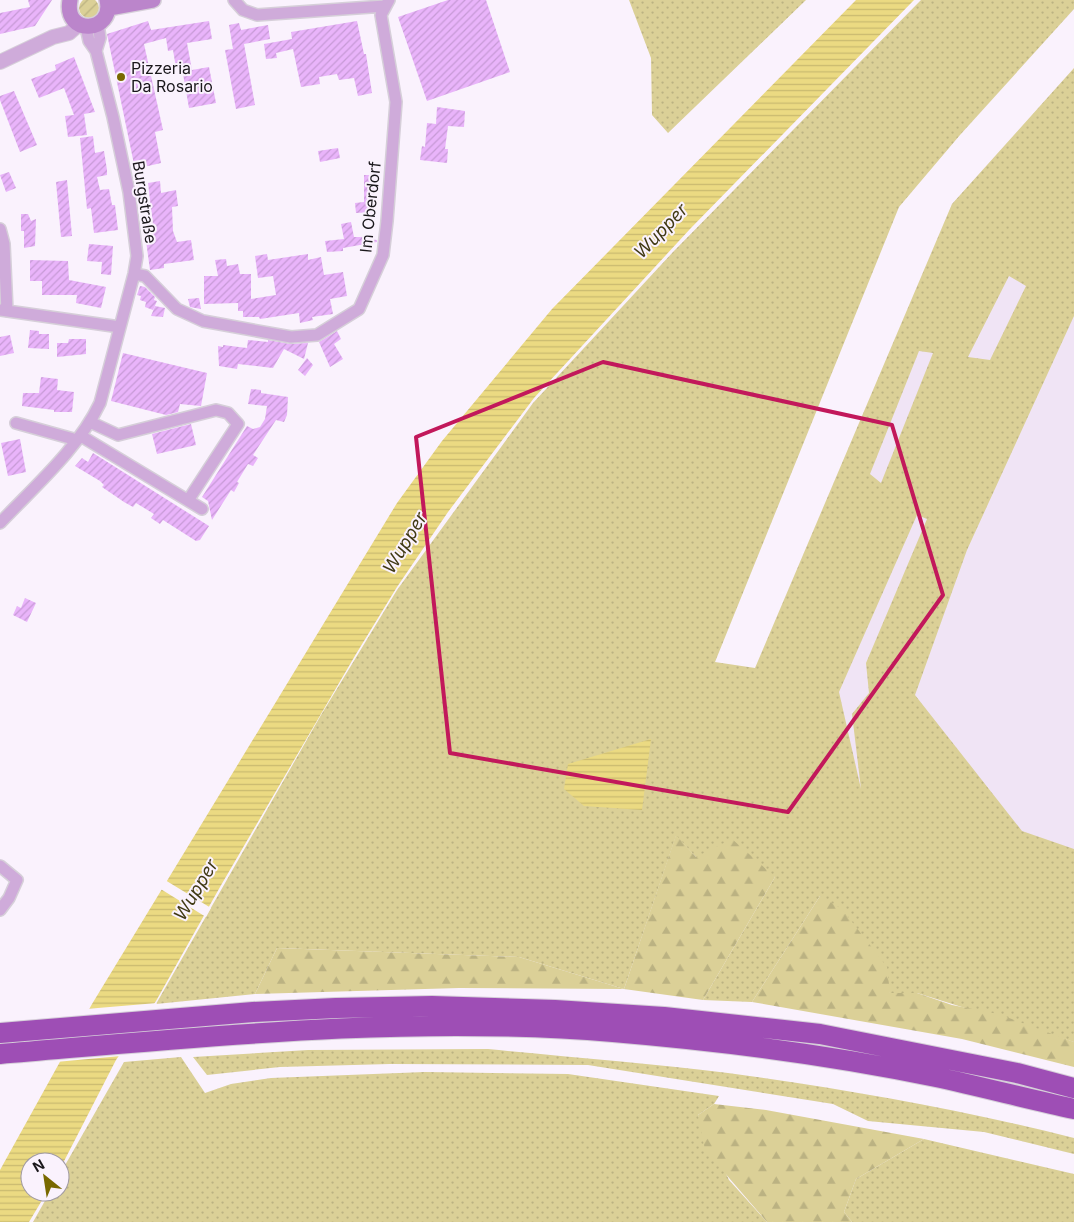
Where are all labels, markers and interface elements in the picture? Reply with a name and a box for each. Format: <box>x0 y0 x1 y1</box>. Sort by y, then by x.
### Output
place label: Pizzeria Da Rosario <box>131 58 213 96</box>
marker: Pizzeria Da Rosario <box>115 71 127 83</box>
street label: Burgstraße <box>129 159 161 245</box>
street label: Im Oberdorf <box>355 160 385 254</box>
water label: Wupper <box>630 198 693 262</box>
water label: Wupper <box>378 507 432 577</box>
water label: Wupper <box>169 854 223 924</box>
north arrow <box>20 1152 70 1202</box>
text: N <box>29 1155 47 1175</box>

